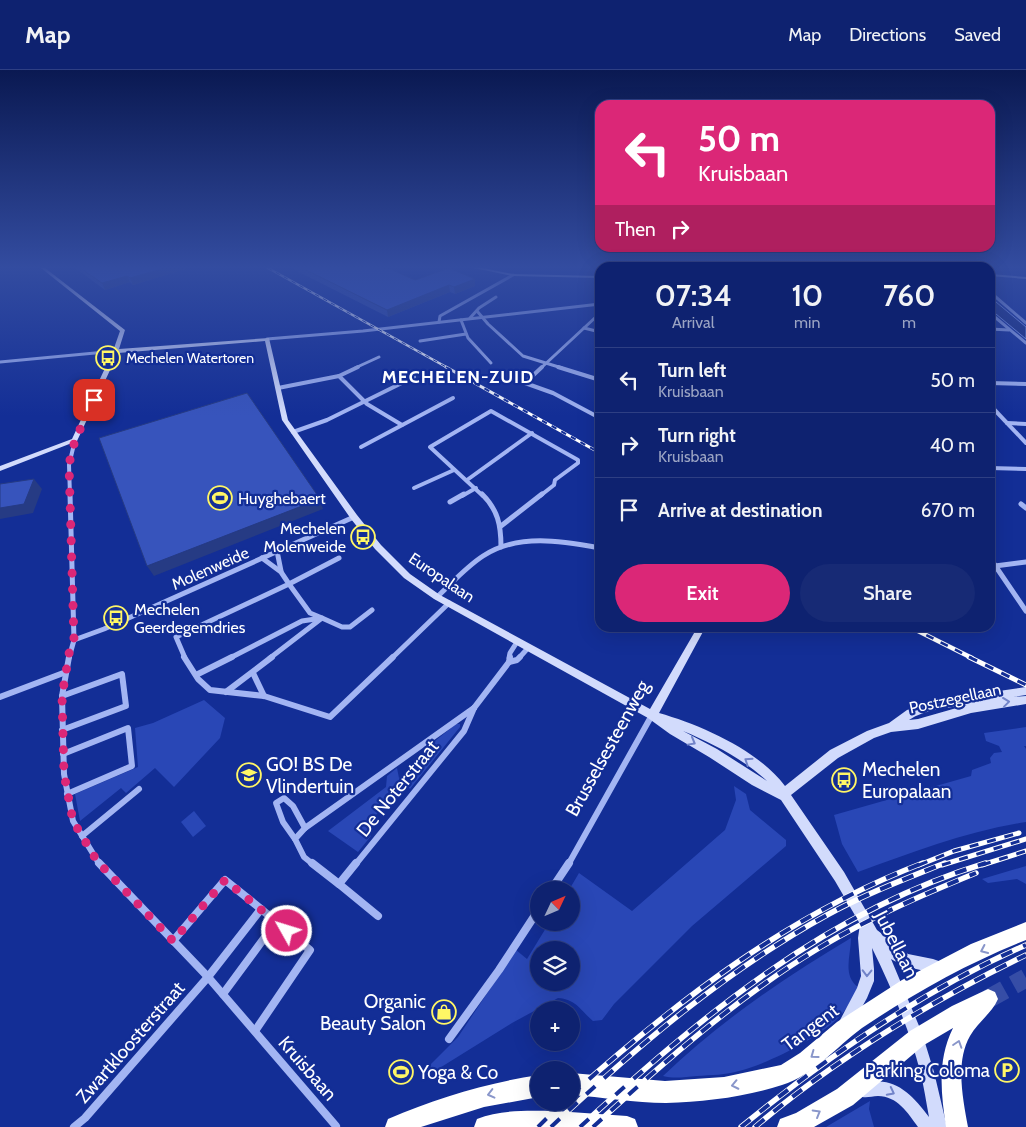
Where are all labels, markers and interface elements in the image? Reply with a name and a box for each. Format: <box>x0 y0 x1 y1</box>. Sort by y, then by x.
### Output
text: Map <box>25 20 71 49</box>
text: Map <box>788 24 821 46</box>
text: Directions <box>849 24 926 46</box>
text: Saved <box>954 24 1001 46</box>
text: 50 m <box>698 117 780 160</box>
icon: left <box>615 120 680 185</box>
text: Kruisbaan <box>698 160 788 187</box>
icon: right <box>666 215 694 243</box>
text: Then <box>615 218 656 241</box>
text: 07:34 <box>655 277 732 314</box>
text: 10 <box>791 277 823 314</box>
text: 760 <box>883 277 935 314</box>
text: Arrival <box>672 313 714 332</box>
text: min <box>794 313 820 332</box>
text: m <box>902 313 916 332</box>
bus stop icon: Mechelen Watertoren <box>95 345 121 371</box>
place label: Mechelen Watertoren <box>126 349 254 367</box>
text: Turn left <box>658 359 726 382</box>
district label: MECHELEN-ZUID <box>382 366 534 388</box>
icon: left <box>615 366 643 394</box>
text: 50 m <box>931 369 975 392</box>
pin <box>73 379 115 421</box>
text: Kruisbaan <box>658 382 724 401</box>
icon: arrive <box>80 386 108 414</box>
text: Turn right <box>658 424 736 447</box>
icon: right <box>615 431 643 459</box>
text: 40 m <box>930 434 975 457</box>
text: Kruisbaan <box>658 447 724 466</box>
sports icon: Huyghebaert <box>207 485 233 511</box>
place label: Huyghebaert <box>238 489 326 508</box>
icon: arrive <box>615 496 643 524</box>
text: Arrive at destination <box>658 499 822 522</box>
text: 670 m <box>921 499 975 522</box>
place label: Mechelen Molenweide <box>264 519 346 556</box>
bus stop icon: Mechelen Molenweide <box>350 524 376 550</box>
street label: Molenweide <box>169 543 252 594</box>
street label: Europalaan <box>405 548 478 606</box>
button: Exit <box>615 564 790 622</box>
button: Share <box>800 564 975 622</box>
place label: Mechelen Geerdegemdries <box>134 600 246 637</box>
bus stop icon: Mechelen Geerdegemdries <box>103 605 129 631</box>
street label: Brusselsesteenweg <box>561 676 655 820</box>
street label: Postzegellaan <box>907 679 1003 717</box>
one-way arrow <box>1002 698 1011 708</box>
street label: De Noterstraat <box>351 735 444 841</box>
one-way arrow <box>687 735 696 745</box>
place label: GO! BS De Vlindertuin <box>266 753 354 798</box>
one-way arrow <box>744 758 754 767</box>
place label: Mechelen Europalaan <box>862 758 951 803</box>
school or university icon: GO! BS De Vlindertuin <box>236 762 262 788</box>
bus stop icon: Mechelen Europalaan <box>831 767 857 793</box>
north arrow <box>530 881 580 931</box>
map controls <box>530 881 580 1111</box>
position arrow <box>260 904 312 956</box>
street label: Jubellaan <box>869 906 923 982</box>
button: layers <box>530 941 580 991</box>
one-way arrow <box>980 943 989 954</box>
one-way arrow <box>862 970 872 978</box>
street label: Zwartkloosterstraat <box>71 976 190 1108</box>
place label: Organic Beauty Salon <box>320 990 426 1035</box>
street label: Tangent <box>778 998 844 1056</box>
shop icon: Organic Beauty Salon <box>431 999 457 1025</box>
button: + <box>530 1001 580 1051</box>
street label: Kruisbaan <box>273 1031 342 1105</box>
one-way arrow <box>952 1041 962 1049</box>
one-way arrow <box>811 1049 820 1057</box>
parking icon: Parking Coloma <box>994 1057 1020 1083</box>
sports icon: Yoga & Co <box>388 1059 414 1085</box>
place label: Parking Coloma <box>865 1059 990 1082</box>
place label: Yoga & Co <box>417 1061 498 1084</box>
button: − <box>530 1061 580 1111</box>
one-way arrow <box>730 1079 739 1090</box>
one-way arrow <box>886 1086 895 1096</box>
one-way arrow <box>486 1088 495 1099</box>
one-way arrow <box>812 1110 821 1120</box>

